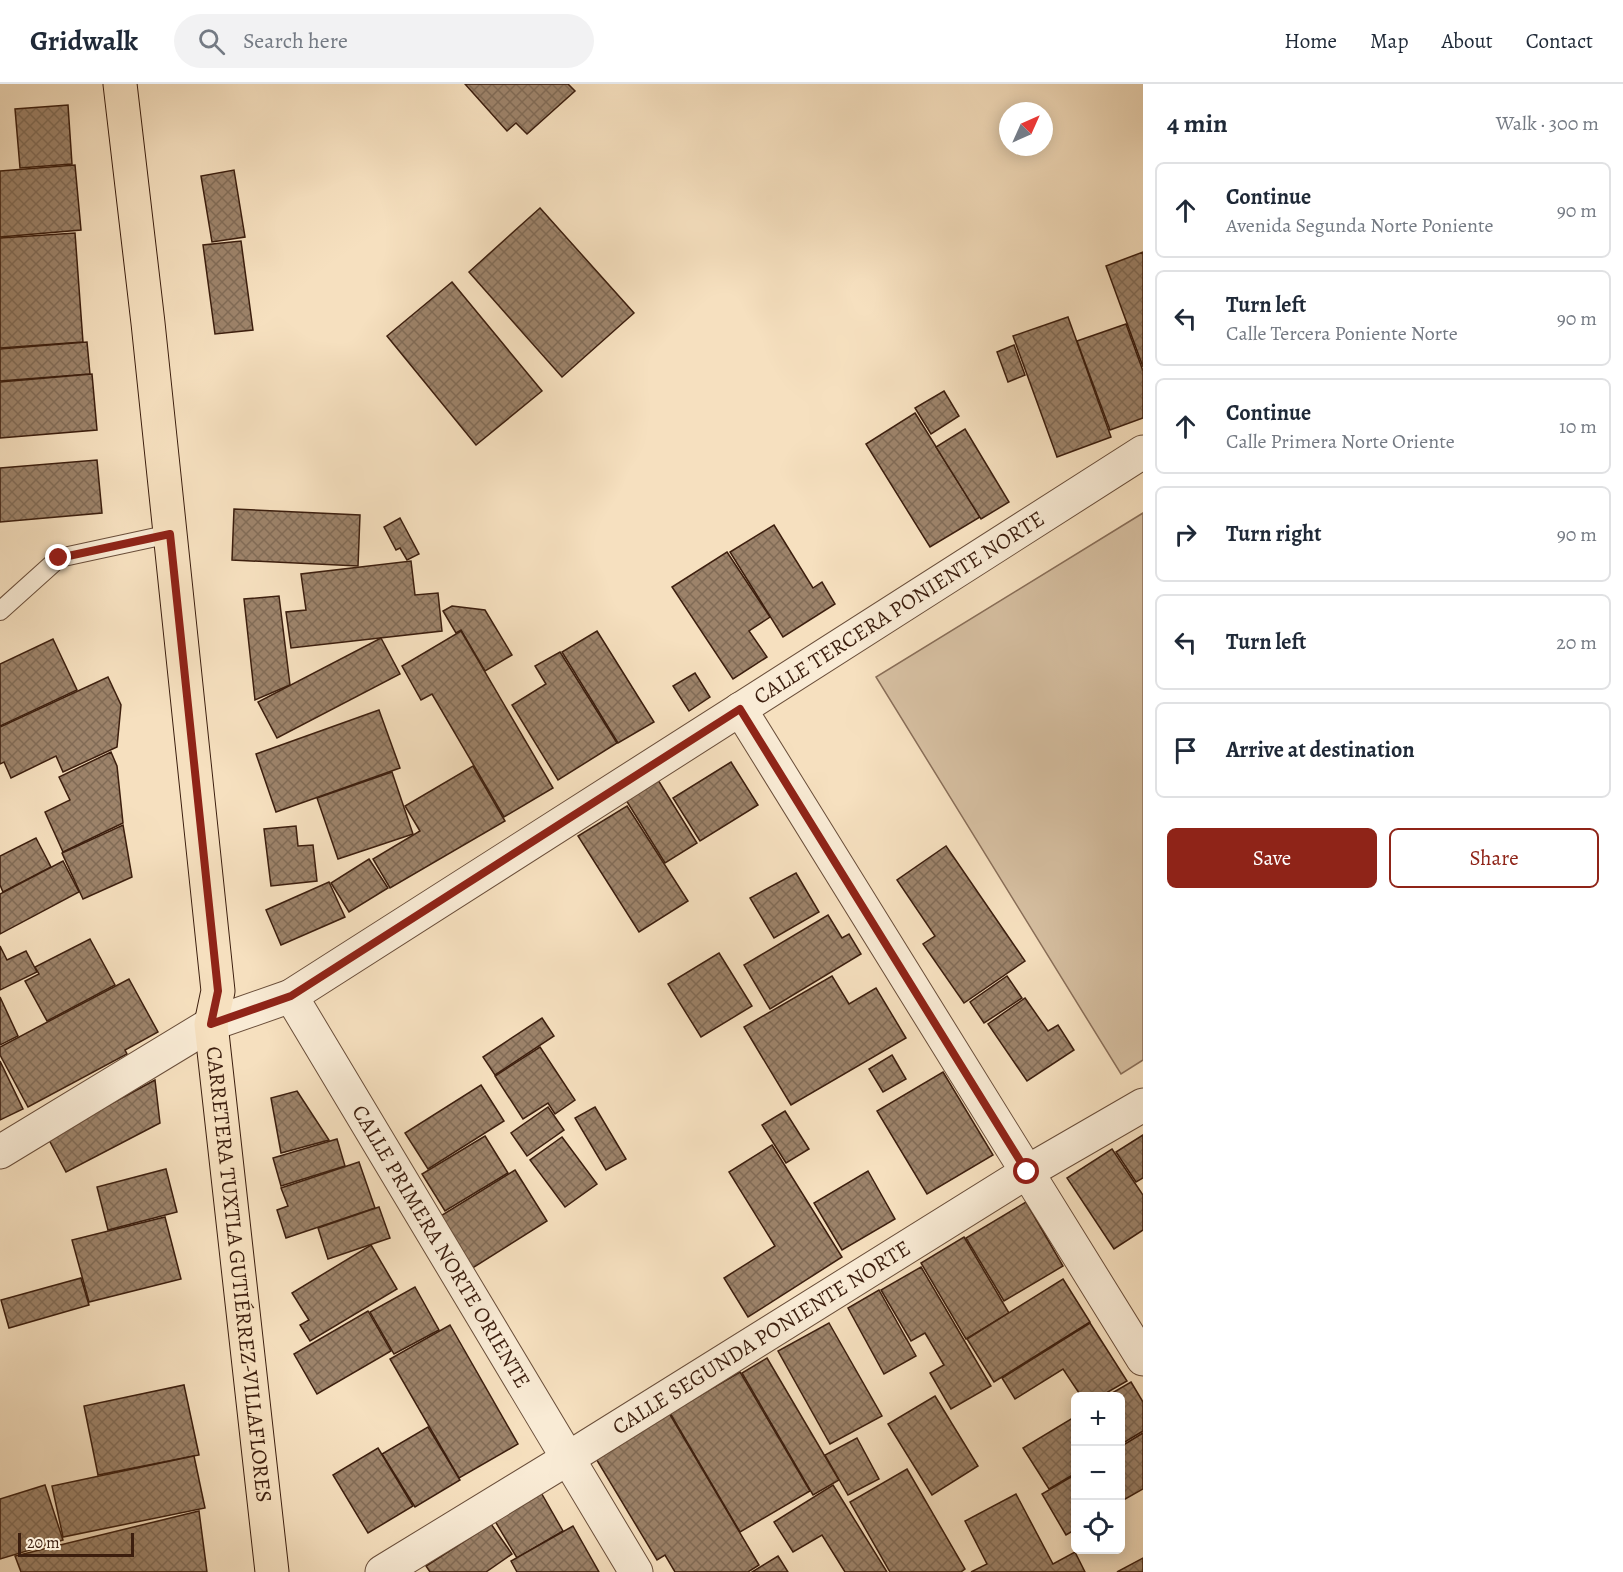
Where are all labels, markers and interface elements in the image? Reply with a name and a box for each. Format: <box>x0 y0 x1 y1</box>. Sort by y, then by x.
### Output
search box <box>174 14 594 68</box>
text: Gridwalk <box>30 22 138 60</box>
icon: search <box>195 25 228 58</box>
text: Search here <box>243 26 348 56</box>
text: Home <box>1284 27 1337 55</box>
text: Map <box>1370 27 1408 55</box>
text: About <box>1441 27 1493 55</box>
text: Contact <box>1526 27 1593 55</box>
north arrow <box>999 102 1053 156</box>
text: 4 min <box>1167 106 1228 141</box>
text: Walk · 300 m <box>1496 110 1599 137</box>
text: Continue <box>1226 182 1311 212</box>
icon: ahead <box>1169 194 1202 227</box>
text: 90 m <box>1557 197 1597 224</box>
text: Avenida Segunda Norte Poniente <box>1226 212 1494 239</box>
text: Turn left <box>1226 290 1306 320</box>
icon: left <box>1169 302 1202 335</box>
text: 90 m <box>1557 305 1597 332</box>
text: Calle Tercera Poniente Norte <box>1226 320 1458 347</box>
text: Continue <box>1226 398 1311 428</box>
icon: ahead <box>1169 410 1202 443</box>
text: 10 m <box>1559 413 1597 440</box>
text: Calle Primera Norte Oriente <box>1226 428 1455 455</box>
street label: CALLE TERCERA PONIENTE NORTE <box>748 504 1050 712</box>
icon: right <box>1169 518 1202 551</box>
text: Turn right <box>1226 519 1322 549</box>
text: 90 m <box>1557 521 1597 548</box>
route end <box>45 544 71 570</box>
icon: left <box>1169 626 1202 659</box>
text: Turn left <box>1226 627 1306 657</box>
text: 20 m <box>1556 629 1597 656</box>
icon: arrive <box>1169 734 1202 767</box>
text: Arrive at destination <box>1226 735 1415 765</box>
button: Save <box>1167 828 1377 888</box>
button: Share <box>1389 828 1599 888</box>
street label: CARRETERA TUXTLA GUTIÉRREZ-VILLAFLORES <box>199 1045 279 1504</box>
street label: CALLE PRIMERA NORTE ORIENTE <box>345 1099 537 1394</box>
route start <box>1013 1158 1039 1184</box>
street label: CALLE SEGUNDA PONIENTE NORTE <box>607 1233 916 1442</box>
map controls <box>1071 1392 1125 1554</box>
button: + <box>1071 1392 1125 1446</box>
button: − <box>1071 1446 1125 1500</box>
button: locate <box>1071 1500 1125 1554</box>
scale bar <box>18 1530 134 1558</box>
text: 20 m <box>27 1532 60 1554</box>

